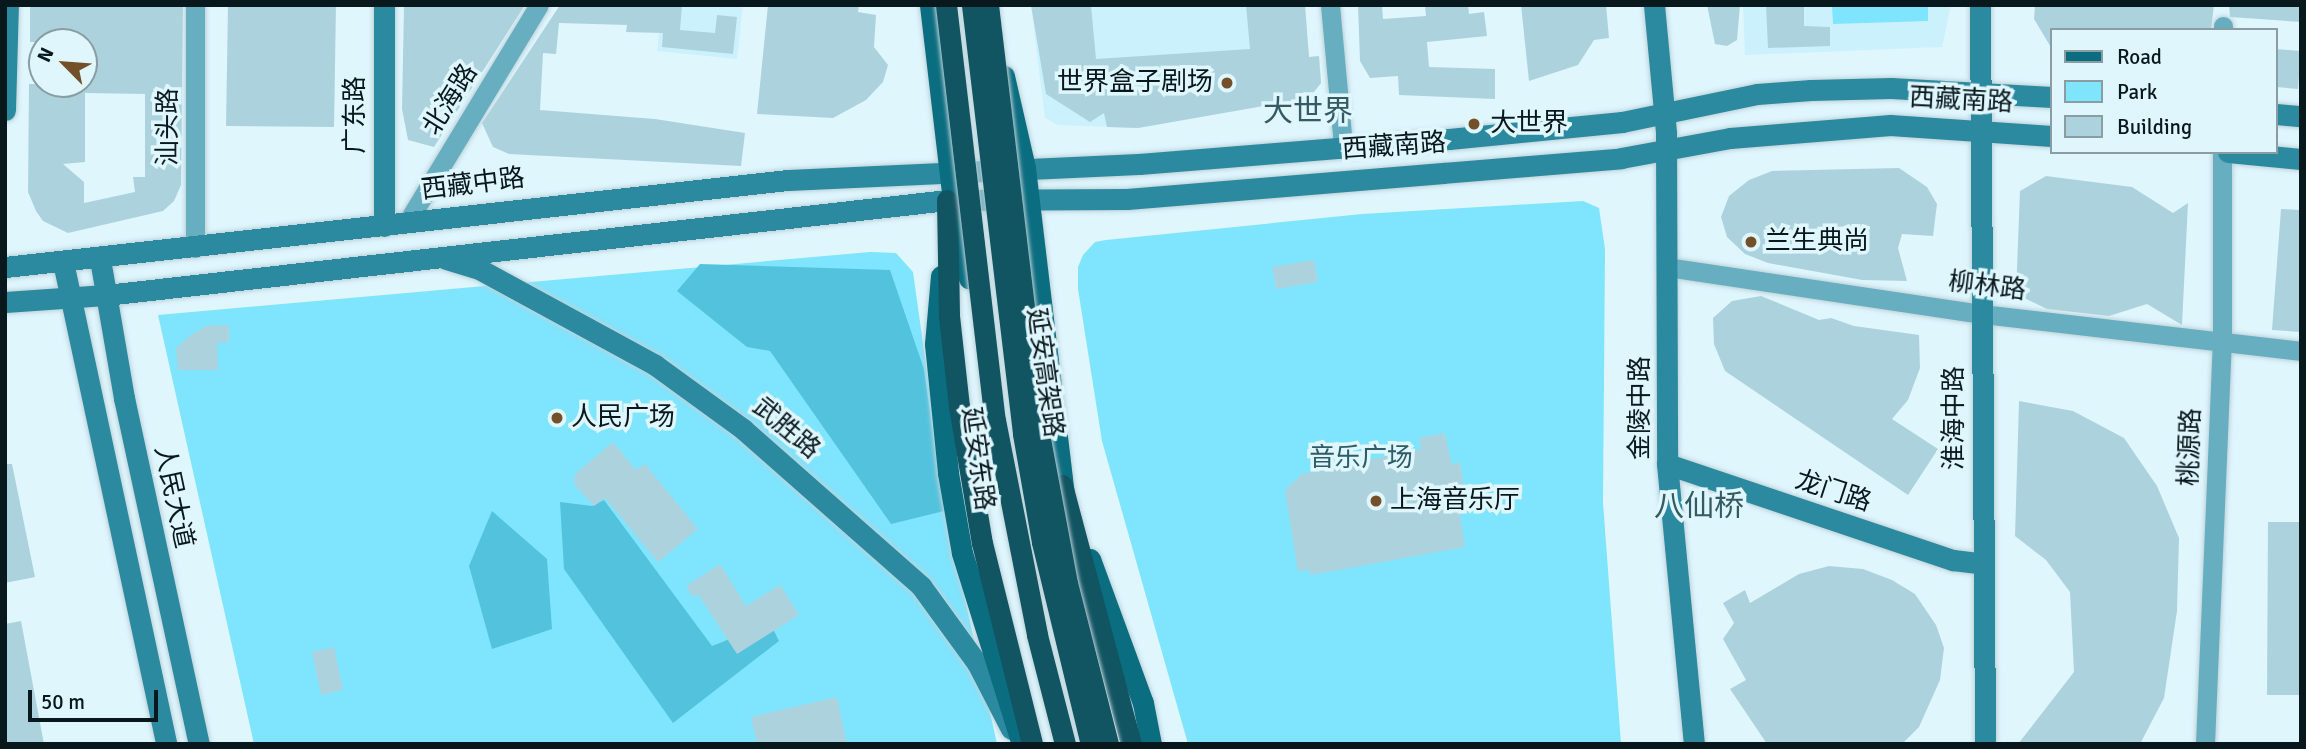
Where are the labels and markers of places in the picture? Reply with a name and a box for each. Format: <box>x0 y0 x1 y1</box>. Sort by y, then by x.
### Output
place label: 世界盒子剧场 <box>1057 67 1213 99</box>
marker: 世界盒子剧场 <box>1219 75 1235 91</box>
place label: 大世界 <box>1490 108 1568 140</box>
marker: 大世界 <box>1464 114 1484 134</box>
place label: 兰生典尚 <box>1765 226 1869 258</box>
marker: 兰生典尚 <box>1743 234 1759 250</box>
place label: 人民广场 <box>571 402 675 434</box>
marker: 人民广场 <box>549 410 565 426</box>
place label: 上海音乐厅 <box>1390 485 1520 517</box>
marker: 上海音乐厅 <box>1368 493 1384 509</box>

